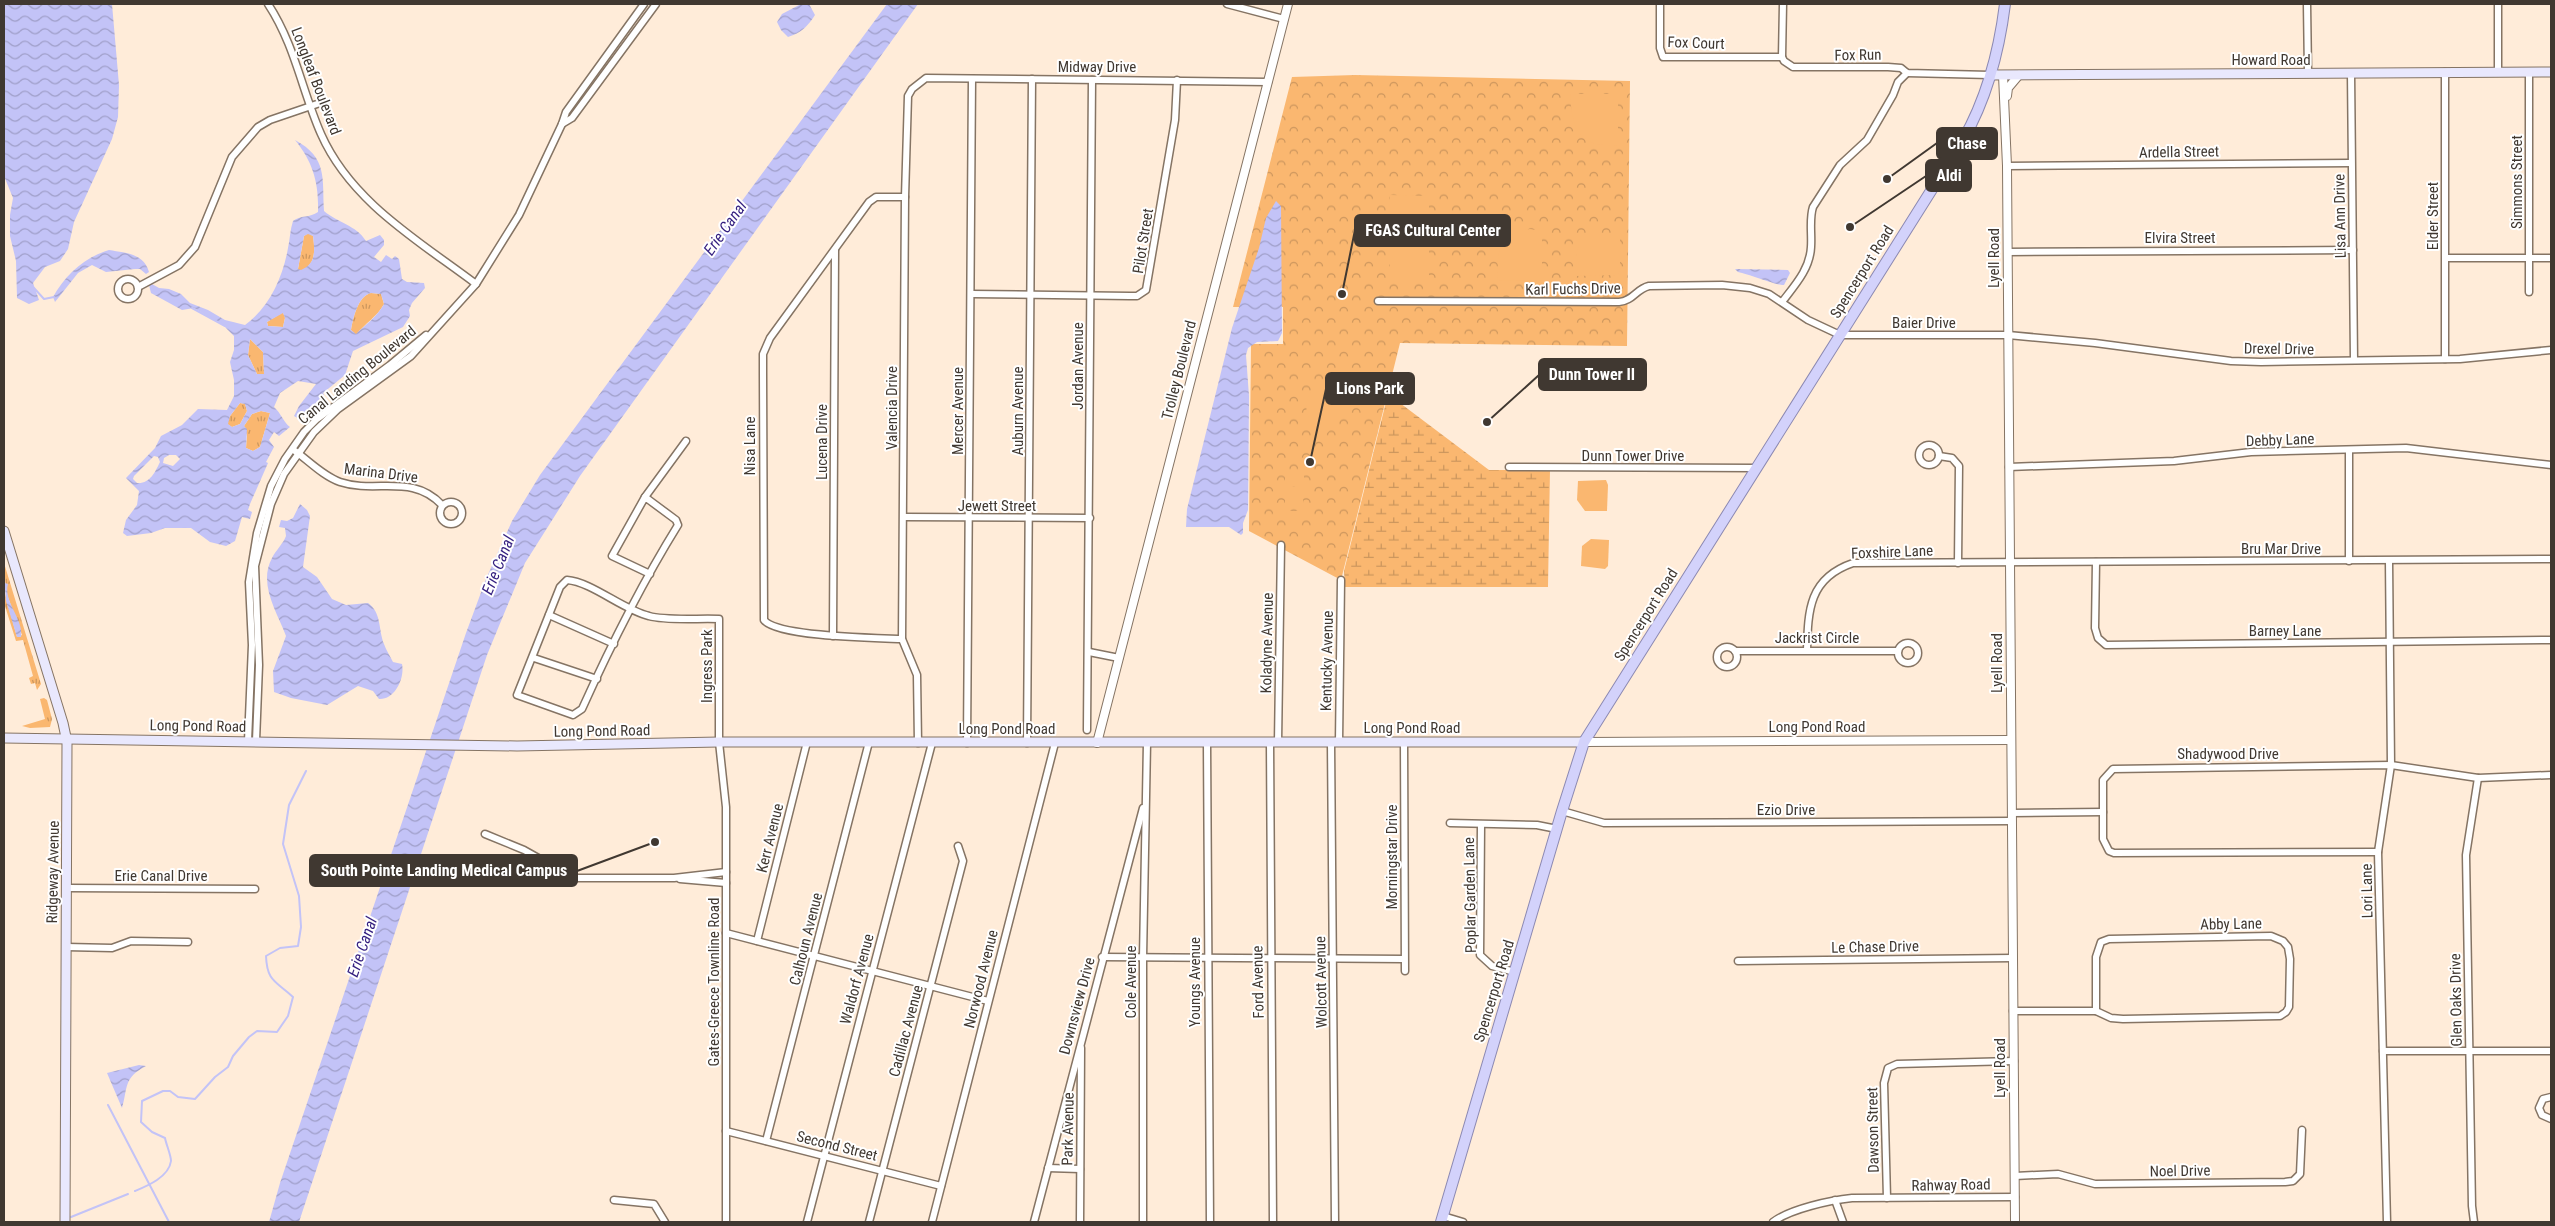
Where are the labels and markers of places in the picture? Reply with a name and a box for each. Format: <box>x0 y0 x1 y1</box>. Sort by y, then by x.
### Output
callout: Chase <box>1937 128 1997 159</box>
callout: Aldi <box>1926 160 1971 191</box>
callout: FGAS Cultural Center <box>1355 215 1510 246</box>
callout: Dunn Tower II <box>1539 359 1646 390</box>
callout: Lions Park <box>1326 373 1414 404</box>
callout: South Pointe Landing Medical Campus <box>310 855 577 886</box>

